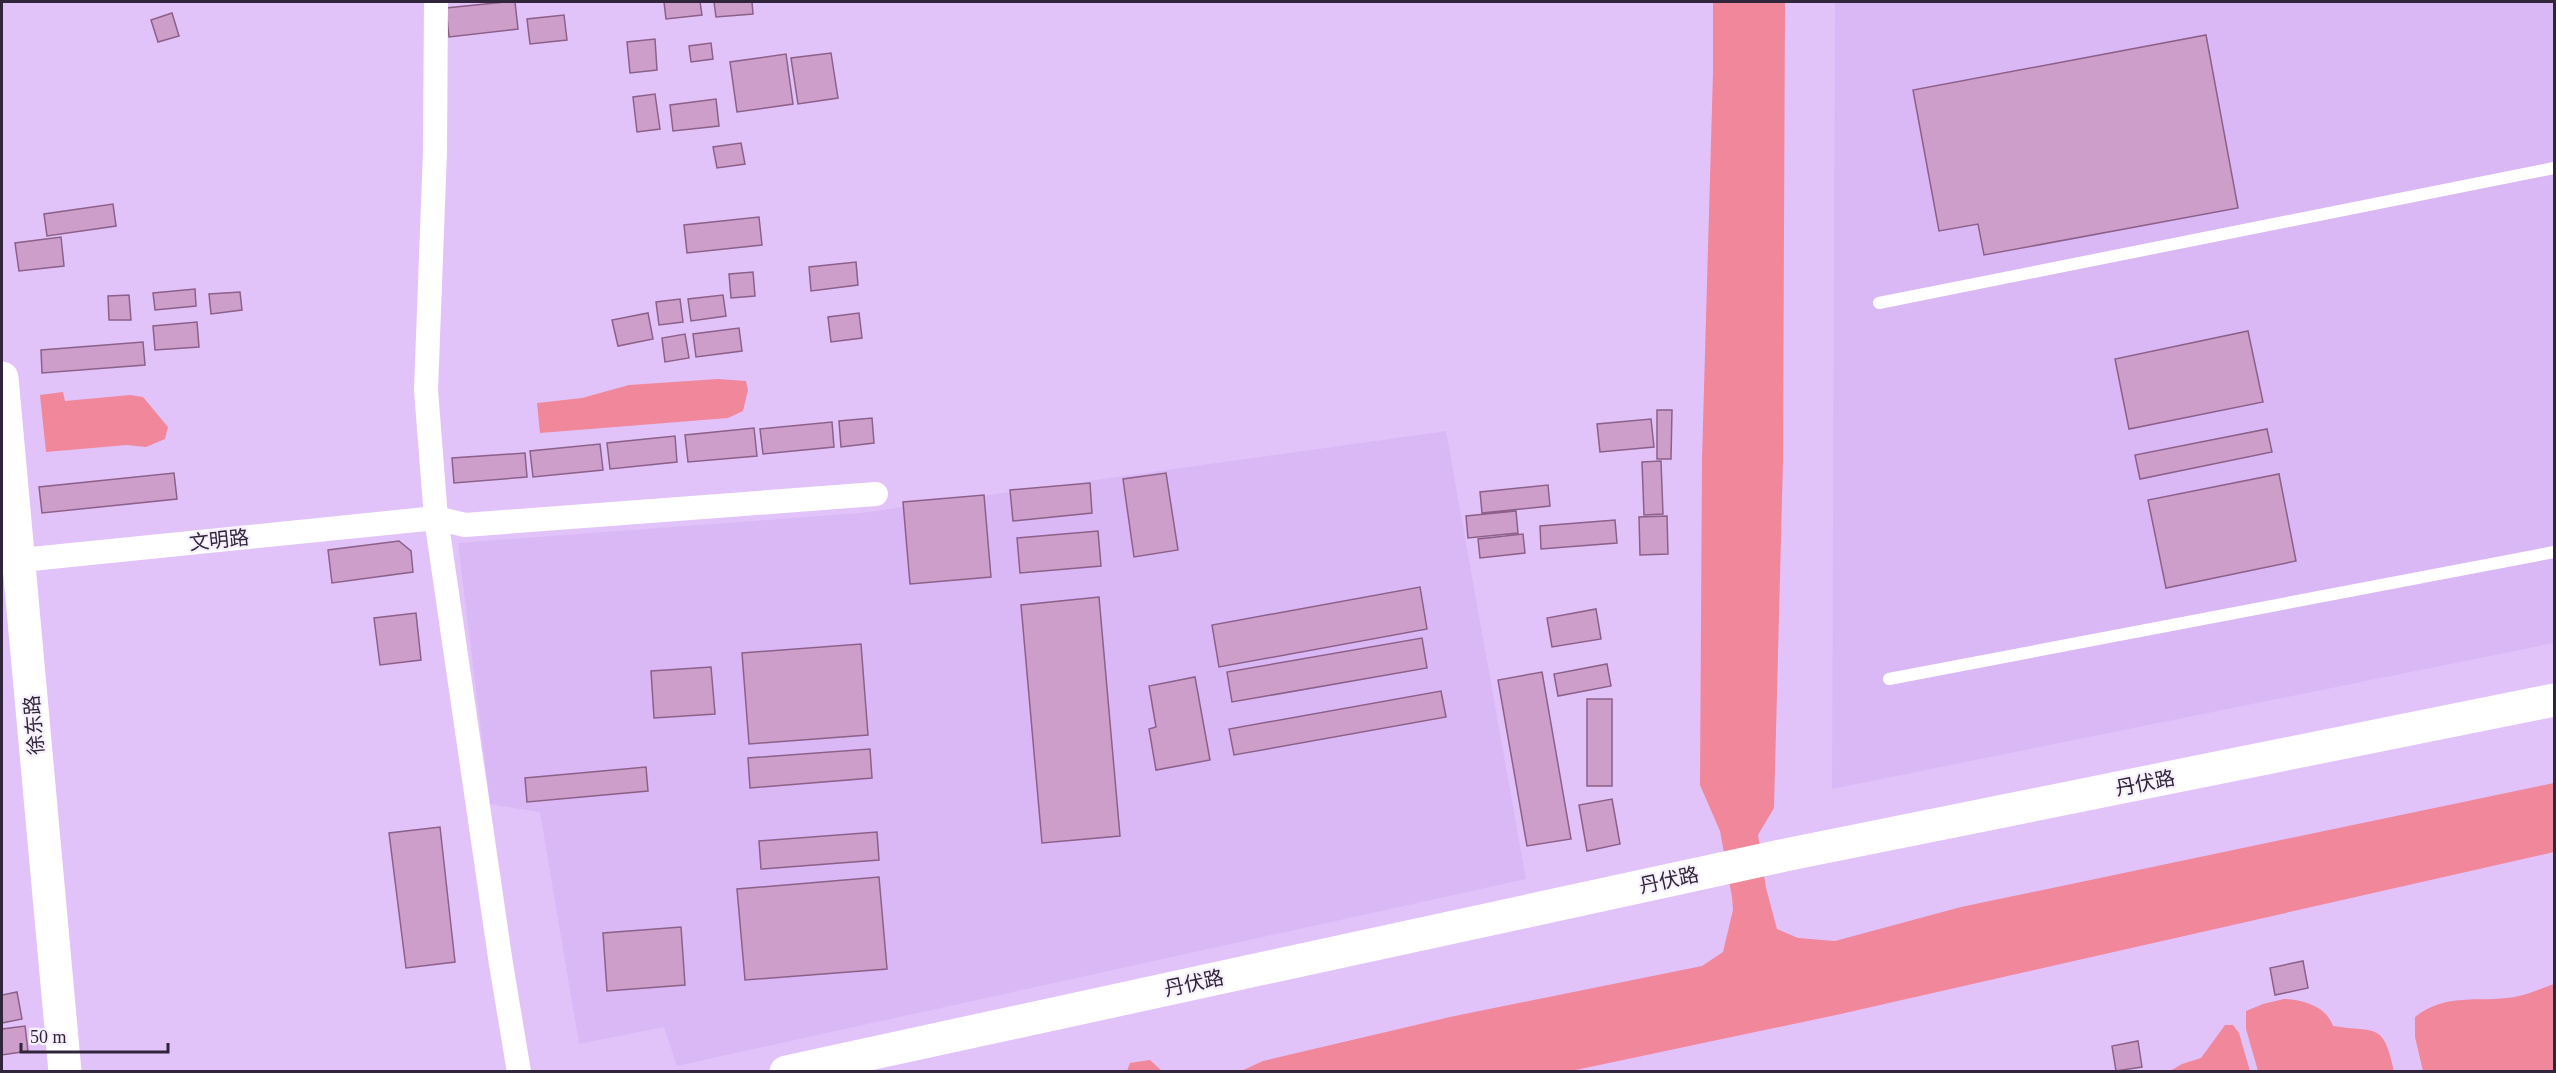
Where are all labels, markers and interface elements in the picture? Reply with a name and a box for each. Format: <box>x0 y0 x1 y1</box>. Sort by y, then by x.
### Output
street label: 文明路 <box>188 526 250 554</box>
street label: 徐东路 <box>20 694 48 756</box>
street label: 丹伏路 <box>2113 766 2177 800</box>
street label: 丹伏路 <box>1637 863 1701 897</box>
street label: 丹伏路 <box>1162 966 1226 1000</box>
scale bar <box>21 1016 168 1054</box>
text: 50 m <box>30 1027 67 1047</box>

